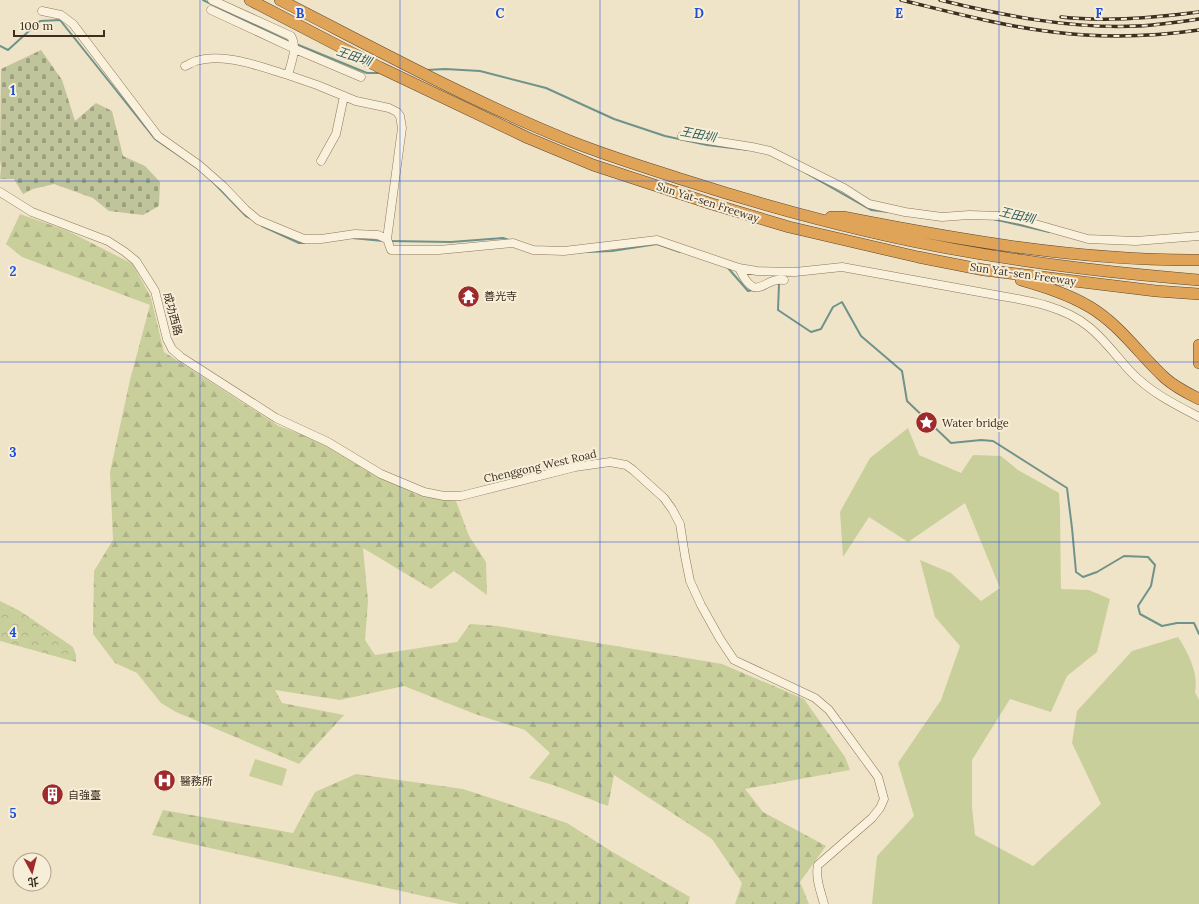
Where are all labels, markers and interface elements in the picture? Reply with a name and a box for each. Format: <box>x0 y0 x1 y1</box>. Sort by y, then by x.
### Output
text: B <box>296 5 305 22</box>
text: C <box>496 5 505 22</box>
text: D <box>694 5 704 22</box>
text: E <box>895 5 903 22</box>
text: F <box>1095 5 1103 22</box>
scale bar <box>14 12 104 38</box>
text: 100 m <box>20 18 53 33</box>
water label: 王田圳 <box>335 43 375 70</box>
text: 1 <box>10 82 16 99</box>
water label: 王田圳 <box>679 123 719 145</box>
street label: Sun Yat-sen Freeway <box>655 179 761 225</box>
water label: 王田圳 <box>998 204 1038 227</box>
street label: Sun Yat-sen Freeway <box>969 260 1077 288</box>
text: 2 <box>10 263 17 280</box>
temple icon: 善光寺 <box>455 283 481 309</box>
place label: 善光寺 <box>484 289 517 303</box>
street label: 成功西路 <box>161 291 185 337</box>
place icon: Water bridge <box>913 410 939 436</box>
place label: Water bridge <box>942 416 1009 430</box>
text: 3 <box>9 444 17 461</box>
street label: Chenggong West Road <box>482 446 598 486</box>
text: 4 <box>9 624 17 641</box>
hospital icon: 醫務所 <box>151 768 177 794</box>
place label: 醫務所 <box>180 774 213 788</box>
building icon: 自強臺 <box>39 782 65 808</box>
place label: 自強臺 <box>68 788 101 802</box>
text: 5 <box>9 805 17 822</box>
north arrow <box>12 852 52 892</box>
text: 北 <box>27 874 40 890</box>

